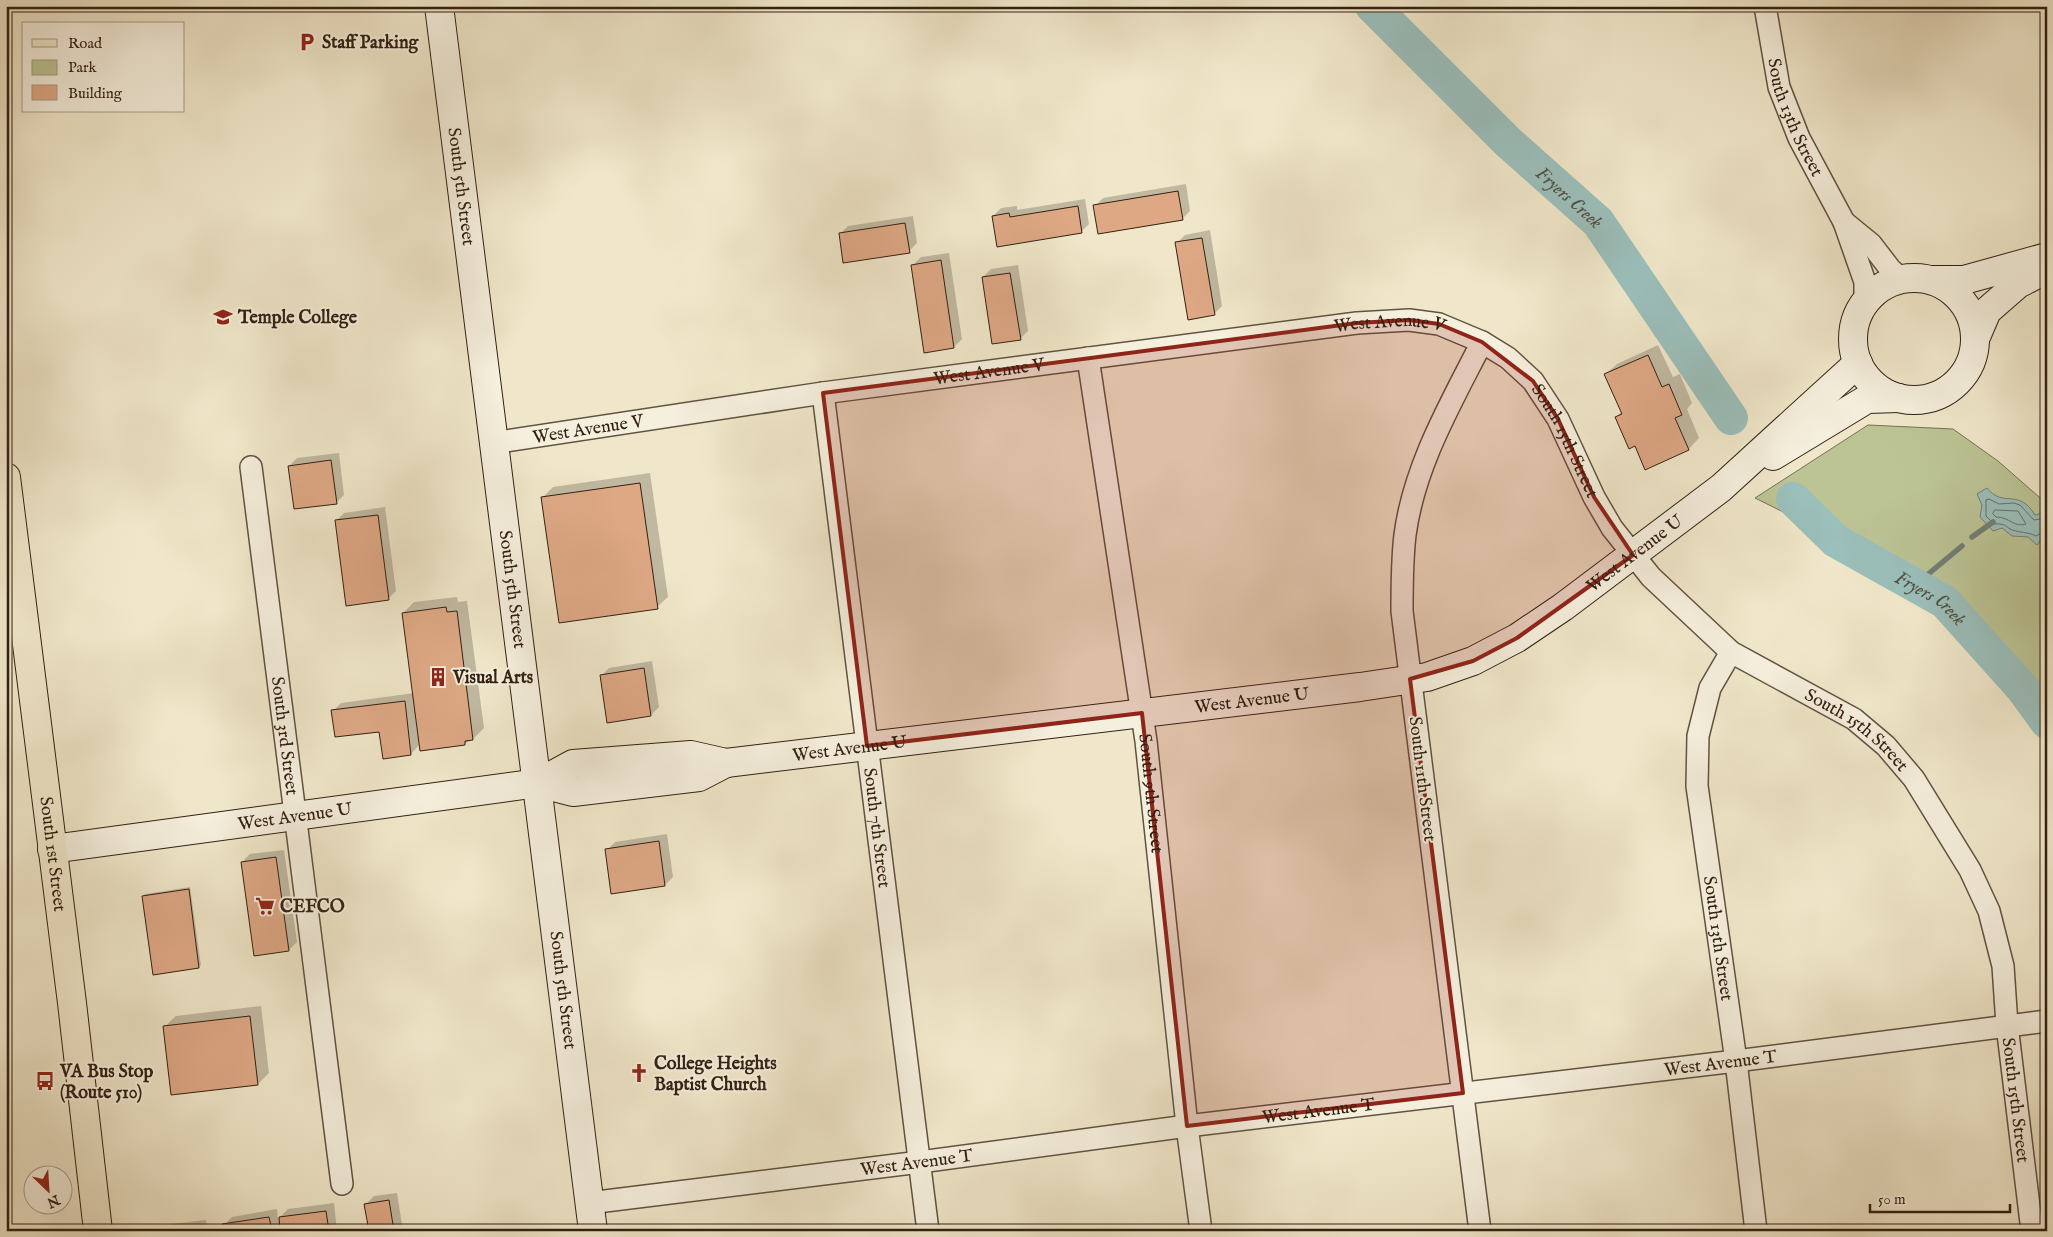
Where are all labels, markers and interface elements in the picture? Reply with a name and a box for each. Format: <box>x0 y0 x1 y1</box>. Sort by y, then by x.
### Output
legend <box>22 22 185 112</box>
parking icon: Staff Parking <box>296 31 318 53</box>
place label: Staff Parking <box>322 32 419 55</box>
text: Road <box>68 34 103 53</box>
street label: South 13th Street <box>1761 57 1828 181</box>
text: Park <box>68 58 98 77</box>
text: Building <box>68 84 123 103</box>
street label: South 5th Street <box>441 126 479 247</box>
water label: Fryers Creek <box>1530 162 1607 235</box>
school or university icon: Temple College <box>212 306 234 328</box>
place label: Temple College <box>237 307 358 330</box>
street label: West Avenue V <box>1333 310 1450 339</box>
street label: West Avenue V <box>932 354 1047 391</box>
street label: South 15th Street <box>1525 380 1603 502</box>
street label: West Avenue V <box>531 410 646 450</box>
street label: West Avenue U <box>1582 510 1689 598</box>
street label: South 5th Street <box>493 529 531 650</box>
water label: Fryers Creek <box>1890 566 1971 632</box>
building icon: Visual Arts <box>427 666 449 688</box>
place label: Visual Arts <box>452 667 534 690</box>
street label: South 3rd Street <box>265 675 303 797</box>
street label: West Avenue U <box>1193 683 1311 720</box>
street label: South 15th Street <box>1800 684 1913 777</box>
street label: South 11th Street <box>1402 715 1441 843</box>
street label: West Avenue U <box>791 731 909 768</box>
street label: South 9th Street <box>1132 732 1168 855</box>
street label: South 7th Street <box>857 766 895 889</box>
street label: South 1st Street <box>33 795 70 913</box>
street label: West Avenue U <box>236 798 354 837</box>
street label: South 13th Street <box>1697 875 1737 1002</box>
supermarket icon: CEFCO <box>254 895 276 917</box>
place label: CEFCO <box>280 896 345 919</box>
street label: South 5th Street <box>543 930 581 1051</box>
street label: South 15th Street <box>1996 1036 2034 1164</box>
street label: West Avenue T <box>1663 1046 1778 1082</box>
place label: College Heights Baptist Church <box>654 1053 777 1097</box>
place label: VA Bus Stop (Route 510) <box>59 1061 154 1105</box>
church icon: College Heights Baptist Church <box>628 1062 650 1084</box>
bus stop icon: VA Bus Stop (Route 510) <box>34 1070 56 1092</box>
street label: West Avenue T <box>1261 1094 1376 1130</box>
street label: West Avenue T <box>859 1145 974 1182</box>
north arrow <box>22 1164 72 1214</box>
scale bar <box>1870 1182 2010 1214</box>
text: N <box>44 1190 63 1212</box>
text: 50 m <box>1878 1190 1906 1209</box>

